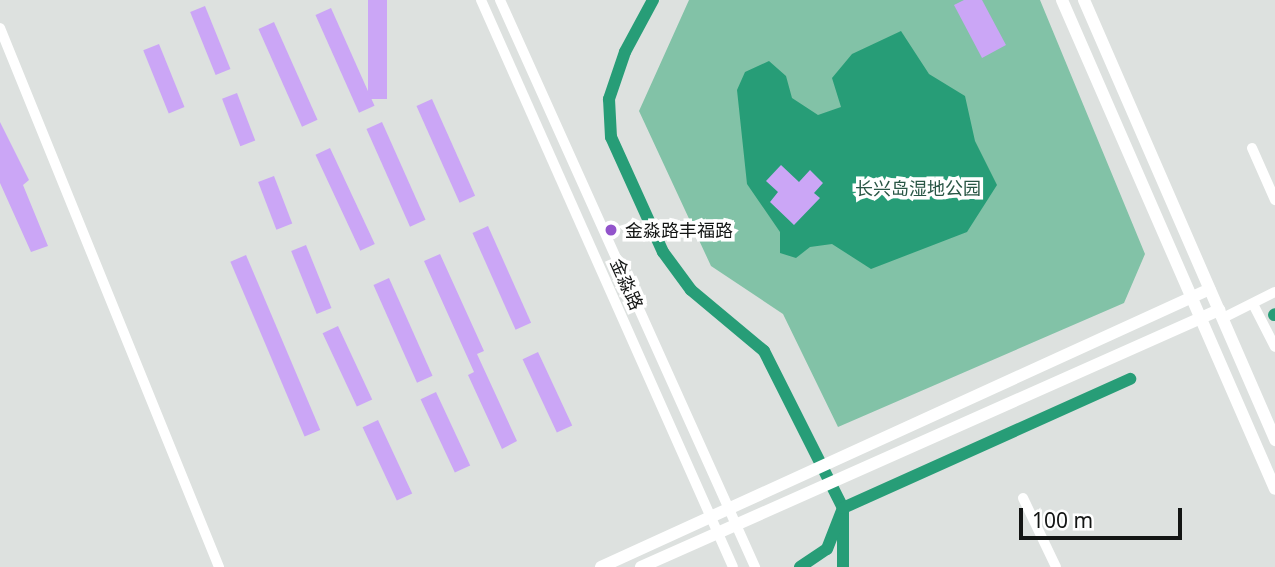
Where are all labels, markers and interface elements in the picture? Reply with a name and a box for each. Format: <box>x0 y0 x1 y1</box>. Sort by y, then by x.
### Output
park label: 长兴岛湿地公园 <box>855 177 981 199</box>
place label: 金淼路丰福路 <box>625 219 733 241</box>
marker: 金淼路丰福路 <box>603 222 619 238</box>
street label: 金淼路 <box>606 255 648 313</box>
scale bar <box>1023 494 1186 538</box>
text: 100 m <box>1032 506 1093 534</box>

